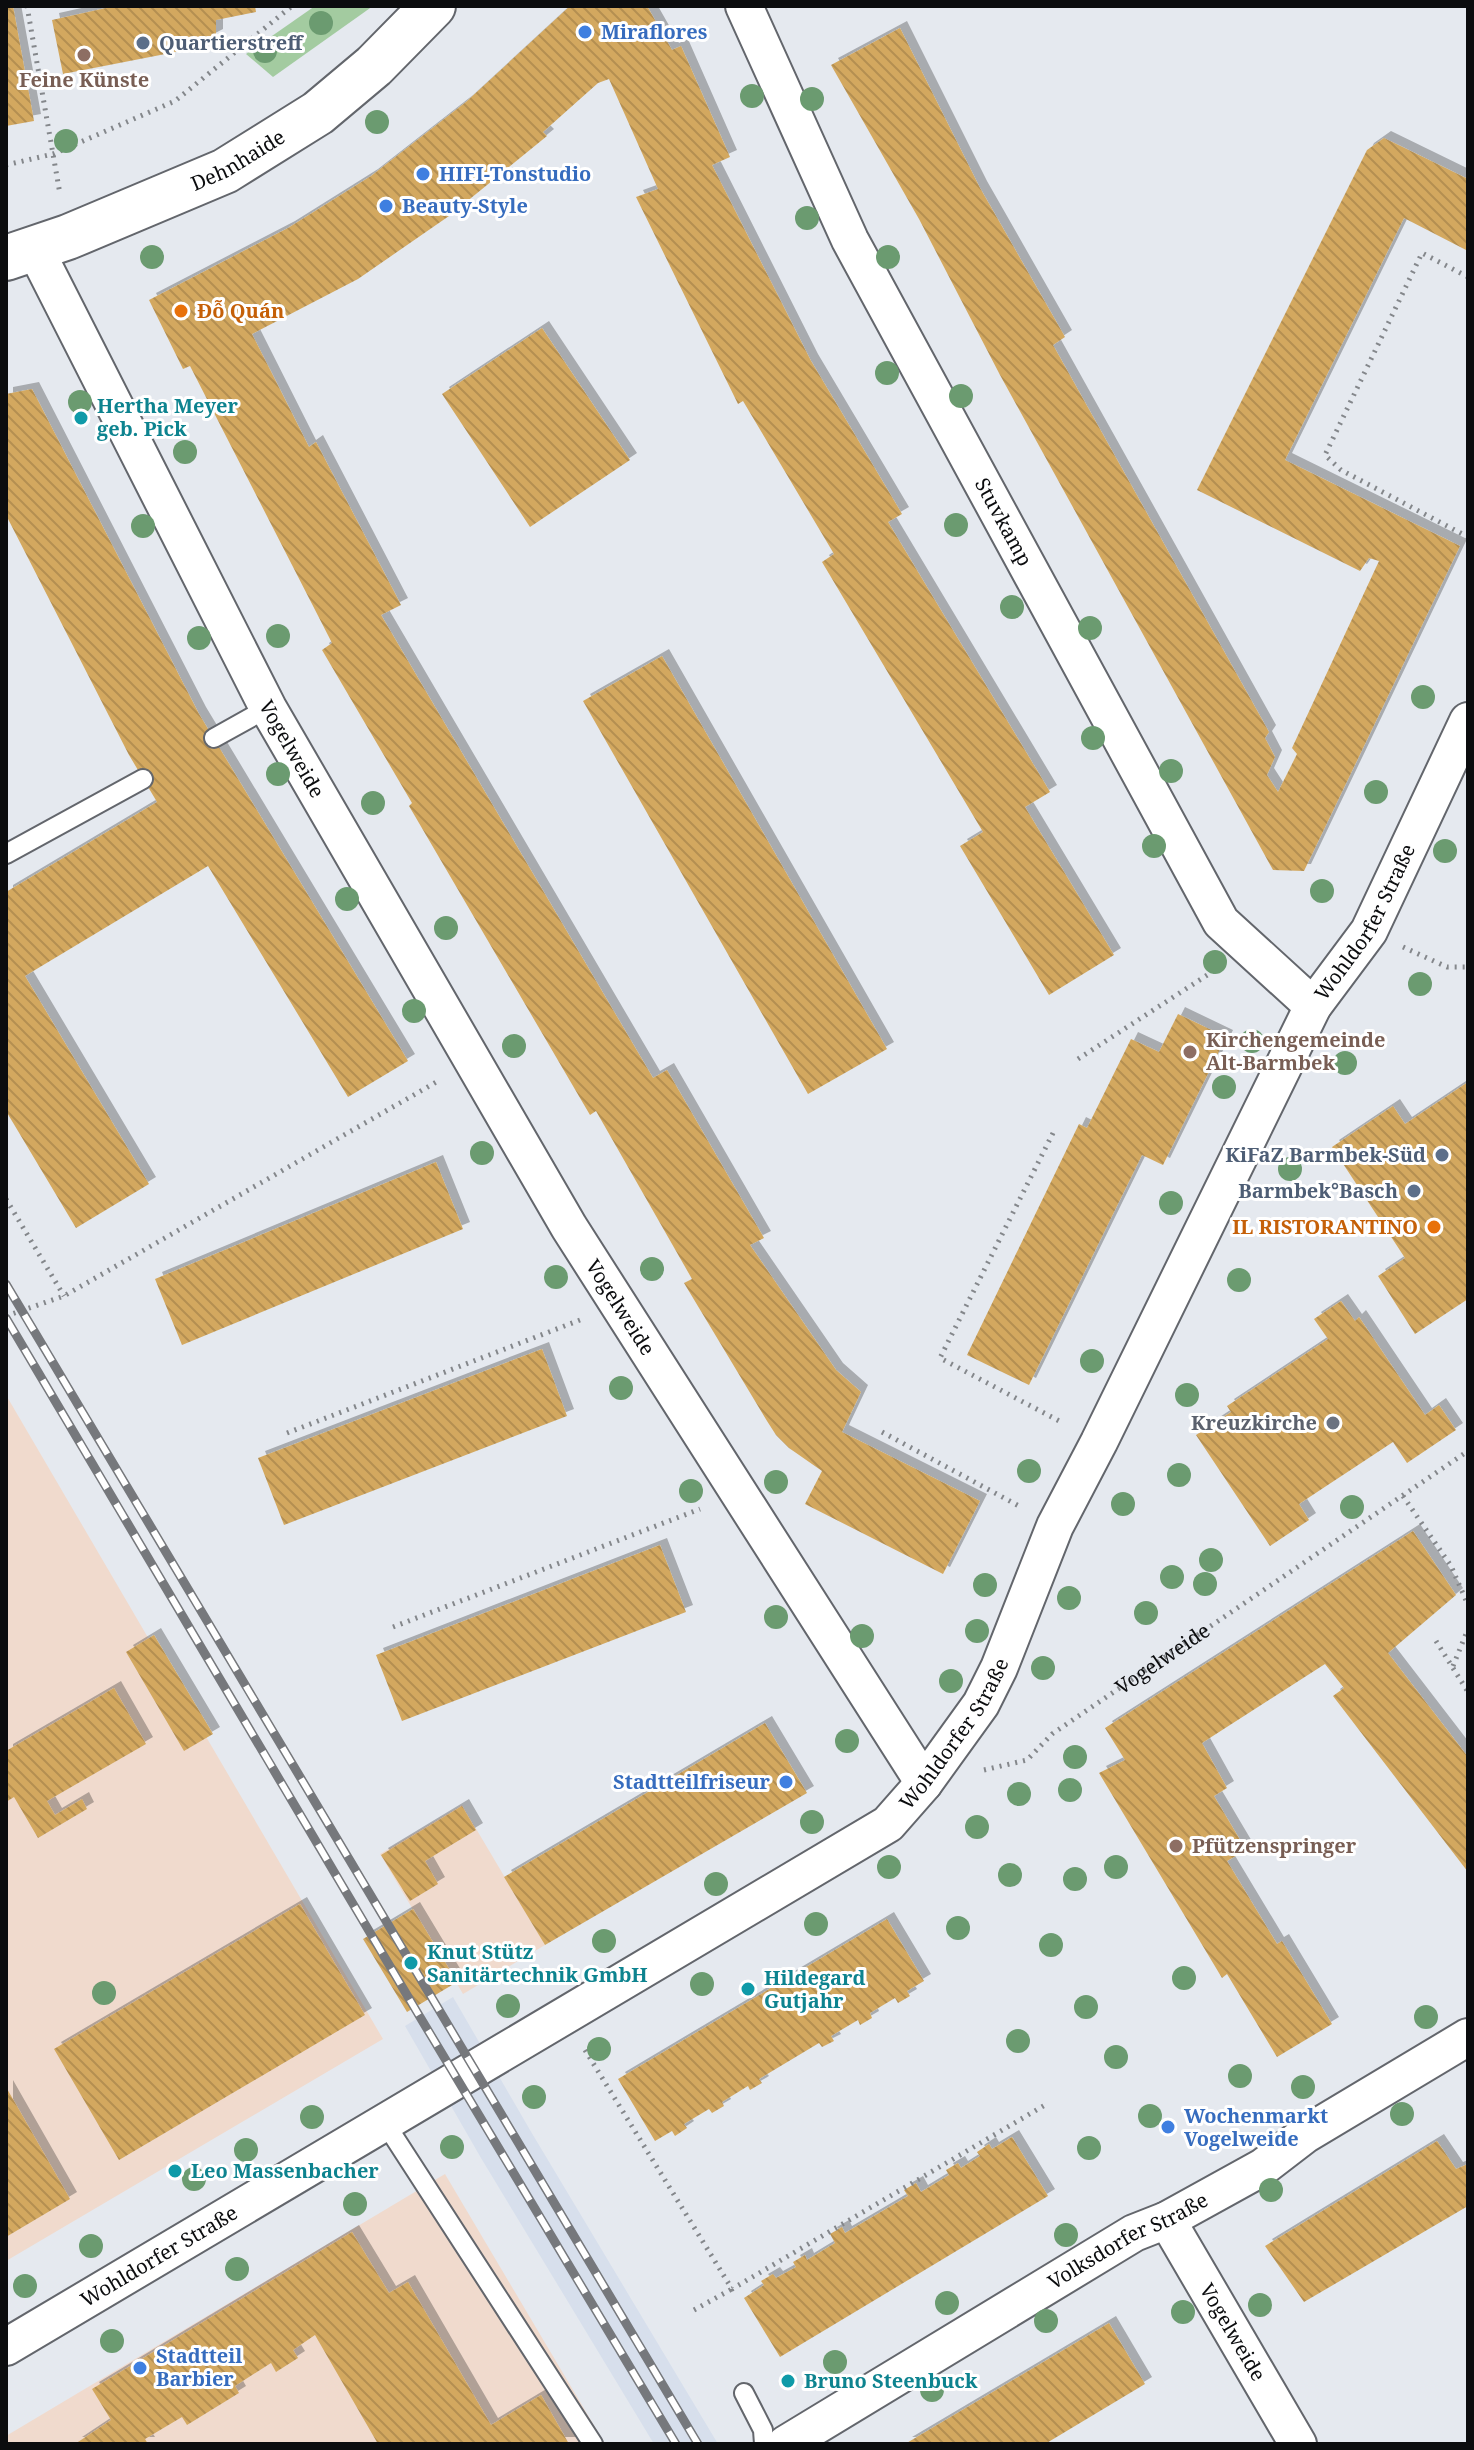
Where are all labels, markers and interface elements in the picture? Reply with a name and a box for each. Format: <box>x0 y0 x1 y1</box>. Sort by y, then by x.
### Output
place label: Miraflores <box>601 18 707 45</box>
marker: Miraflores <box>576 23 594 41</box>
place label: Quartierstreff <box>159 29 304 56</box>
marker: Quartierstreff <box>134 34 152 52</box>
marker: Feine Künste <box>75 46 93 64</box>
place label: Feine Künste <box>19 66 149 93</box>
street label: Dehnhaide <box>187 123 290 197</box>
place label: HIFI-Tonstudio <box>439 160 591 187</box>
marker: HIFI-Tonstudio <box>414 165 432 183</box>
place label: Beauty-Style <box>402 192 528 219</box>
marker: Beauty-Style <box>377 197 395 215</box>
place label: Đỗ Quán <box>197 297 284 324</box>
marker: Đỗ Quán <box>172 302 190 320</box>
place label: Hertha Meyer geb. Pick <box>97 392 238 442</box>
marker: Hertha Meyer geb. Pick <box>72 409 90 427</box>
street label: Stuvkamp <box>969 473 1039 571</box>
street label: Vogelweide <box>253 695 331 802</box>
street label: Wohldorfer Straße <box>1308 839 1421 1006</box>
place label: Kirchengemeinde Alt-Barmbek <box>1206 1026 1385 1076</box>
marker: Kirchengemeinde Alt-Barmbek <box>1181 1043 1199 1061</box>
place label: KiFaZ Barmbek-Süd <box>1225 1141 1426 1168</box>
marker: KiFaZ Barmbek-Süd <box>1433 1146 1451 1164</box>
place label: Barmbek°Basch <box>1238 1177 1398 1204</box>
marker: Barmbek°Basch <box>1405 1182 1423 1200</box>
place label: IL RISTORANTINO <box>1232 1213 1418 1240</box>
marker: IL RISTORANTINO <box>1425 1218 1443 1236</box>
street label: Vogelweide <box>580 1254 661 1360</box>
place label: Kreuzkirche <box>1191 1409 1317 1436</box>
marker: Kreuzkirche <box>1324 1414 1342 1432</box>
street label: Vogelweide <box>1110 1617 1215 1700</box>
street label: Wohldorfer Straße <box>893 1654 1015 1815</box>
place label: Stadtteilfriseur <box>613 1768 771 1795</box>
marker: Stadtteilfriseur <box>777 1773 795 1791</box>
place label: Pfützenspringer <box>1192 1832 1357 1859</box>
marker: Pfützenspringer <box>1167 1837 1185 1855</box>
place label: Knut Stütz Sanitärtechnik GmbH <box>427 1938 648 1988</box>
marker: Knut Stütz Sanitärtechnik GmbH <box>402 1954 420 1972</box>
place label: Hildegard Gutjahr <box>764 1964 866 2014</box>
marker: Hildegard Gutjahr <box>739 1980 757 1998</box>
place label: Wochenmarkt Vogelweide <box>1184 2102 1328 2152</box>
marker: Wochenmarkt Vogelweide <box>1159 2118 1177 2136</box>
place label: Leo Massenbacher <box>191 2157 379 2184</box>
marker: Leo Massenbacher <box>166 2162 184 2180</box>
street label: Volksdorfer Straße <box>1043 2186 1213 2295</box>
street label: Wohldorfer Straße <box>75 2199 242 2313</box>
street label: Vogelweide <box>1194 2278 1272 2386</box>
place label: Stadtteil Barbier <box>156 2342 242 2392</box>
marker: Stadtteil Barbier <box>131 2359 149 2377</box>
place label: Bruno Steenbuck <box>804 2367 978 2394</box>
marker: Bruno Steenbuck <box>779 2372 797 2390</box>

